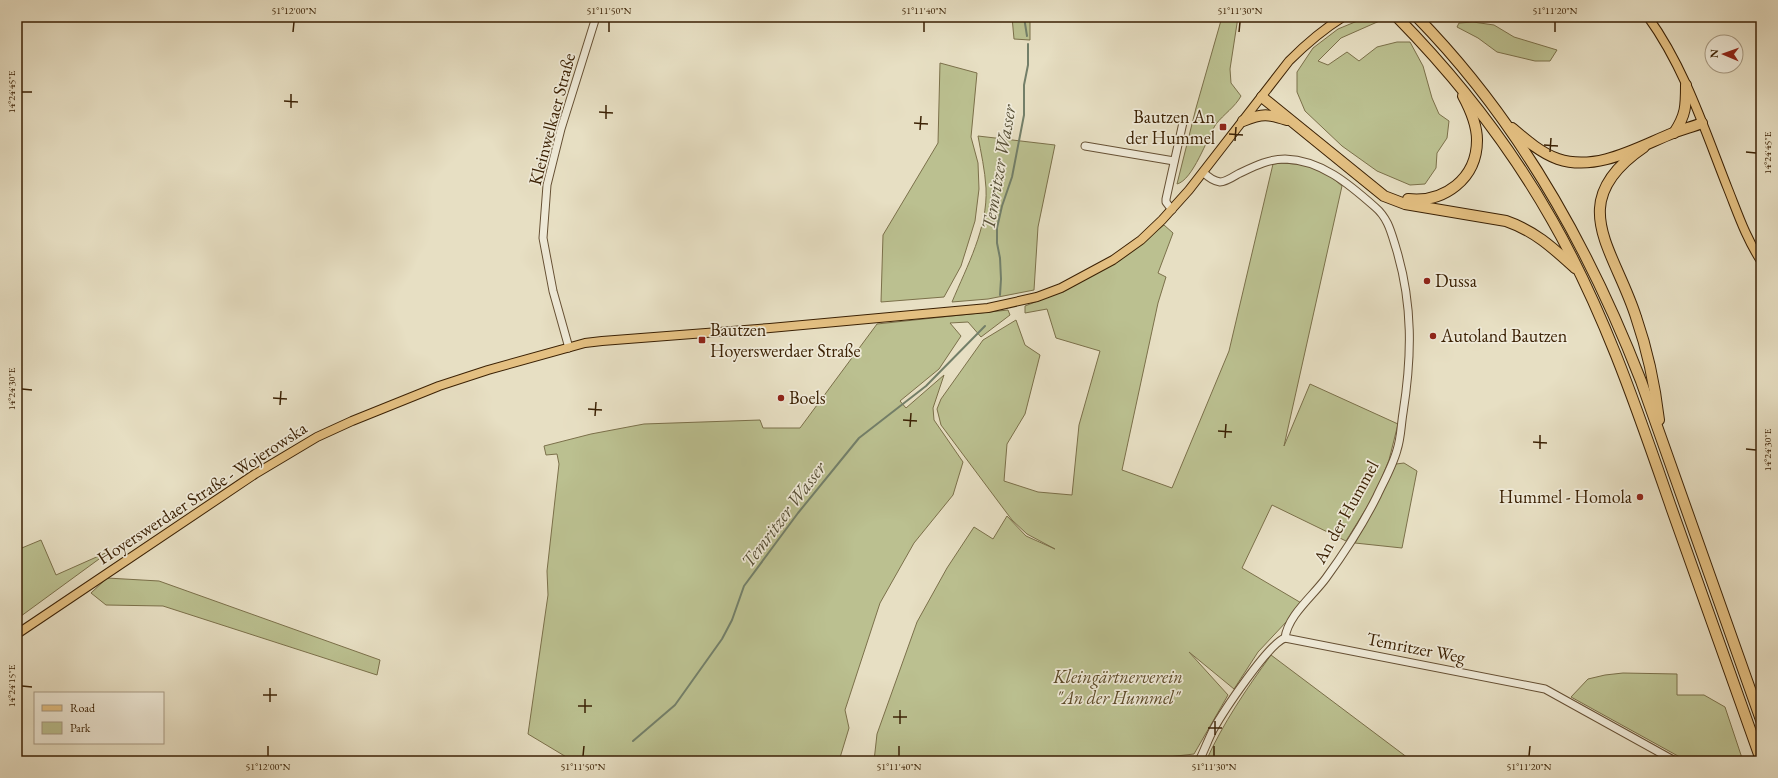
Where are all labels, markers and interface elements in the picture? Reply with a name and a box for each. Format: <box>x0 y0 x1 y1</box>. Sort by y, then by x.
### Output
text: 51°12'00"N <box>272 4 317 17</box>
text: 51°11'50"N <box>587 4 632 17</box>
text: 51°11'40"N <box>902 4 947 17</box>
text: 51°11'30"N <box>1218 4 1263 17</box>
text: 51°11'20"N <box>1533 4 1578 17</box>
north arrow <box>1704 34 1744 74</box>
text: N <box>1707 49 1721 58</box>
street label: Kleinwelkaer Straße <box>523 50 580 187</box>
text: 14°24'45"E <box>5 70 18 113</box>
water label: Temritzer Wasser <box>975 102 1022 231</box>
place label: Bautzen An der Hummel <box>1126 105 1215 149</box>
marker: Bautzen An der Hummel <box>1218 122 1228 132</box>
text: 14°24'45"E <box>1761 131 1774 174</box>
place label: Dussa <box>1435 269 1478 292</box>
marker: Dussa <box>1422 276 1432 286</box>
place label: Bautzen Hoyerswerdaer Straße <box>710 318 860 362</box>
place label: Autoland Bautzen <box>1440 324 1568 347</box>
marker: Autoland Bautzen <box>1428 331 1438 341</box>
marker: Bautzen Hoyerswerdaer Straße <box>697 335 707 345</box>
text: 14°24'30"E <box>5 367 18 410</box>
place label: Boels <box>789 386 826 409</box>
marker: Boels <box>776 393 786 403</box>
street label: Hoyerswerdaer Straße - Wojerowska <box>92 416 312 569</box>
text: 14°24'30"E <box>1761 428 1774 471</box>
water label: Temritzer Wasser <box>735 456 832 572</box>
street label: An der Hummel <box>1307 456 1383 568</box>
place label: Hummel - Homola <box>1499 485 1633 508</box>
marker: Hummel - Homola <box>1635 492 1645 502</box>
street label: Temritzer Weg <box>1365 627 1468 668</box>
text: 14°24'15"E <box>5 664 18 707</box>
park label: Kleingärtnerverein "An der Hummel" <box>1052 665 1183 709</box>
legend <box>34 692 164 744</box>
text: Road <box>70 700 96 716</box>
text: Park <box>70 720 91 736</box>
text: 51°12'00"N <box>246 760 291 773</box>
text: 51°11'50"N <box>561 760 606 773</box>
text: 51°11'40"N <box>877 760 922 773</box>
text: 51°11'30"N <box>1192 760 1237 773</box>
text: 51°11'20"N <box>1507 760 1552 773</box>

